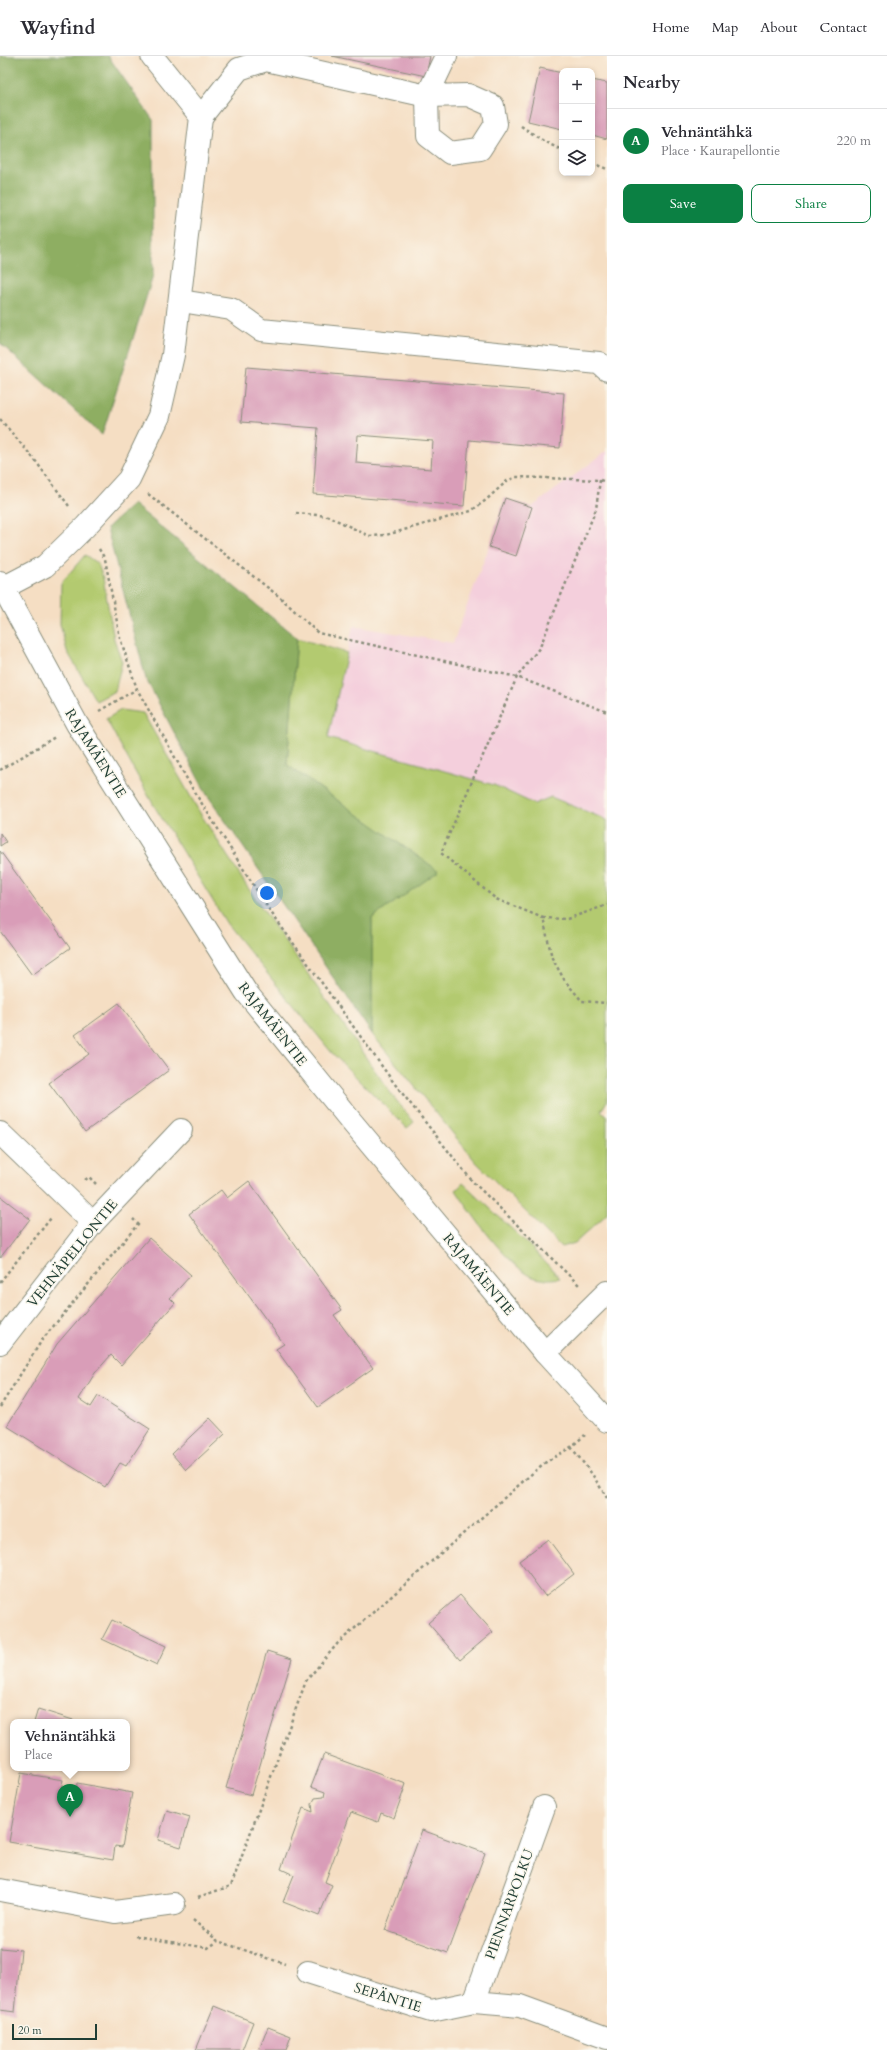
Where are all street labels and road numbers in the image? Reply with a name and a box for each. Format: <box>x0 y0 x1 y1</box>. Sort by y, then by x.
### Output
street label: RAJAMÄENTIE <box>61 705 131 802</box>
street label: RAJAMÄENTIE <box>234 978 312 1071</box>
street label: VEHNÄPELLONTIE <box>23 1195 122 1311</box>
street label: RAJAMÄENTIE <box>439 1229 519 1320</box>
street label: PIENNARPOLKU <box>481 1846 538 1962</box>
street label: SEPÄNTIE <box>352 1978 424 2017</box>

